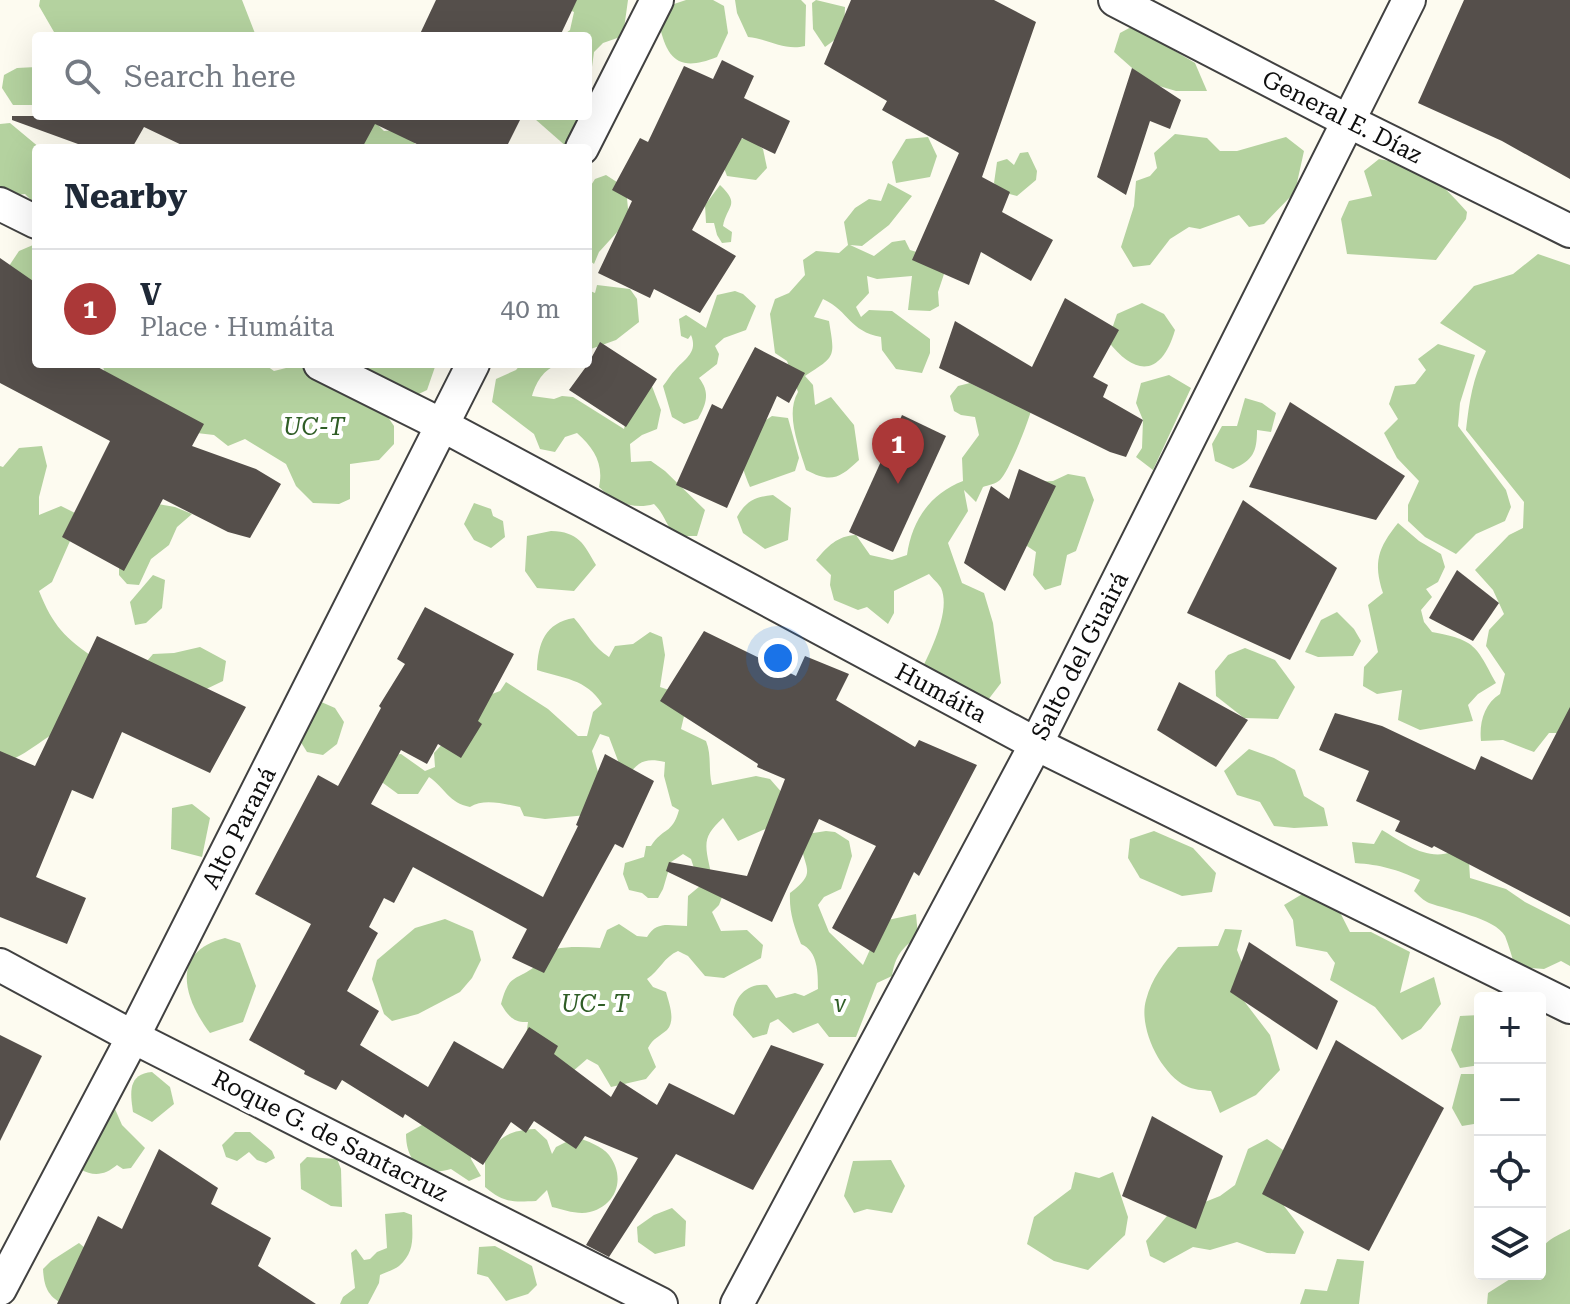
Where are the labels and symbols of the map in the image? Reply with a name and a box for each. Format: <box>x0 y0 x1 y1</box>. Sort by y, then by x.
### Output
street label: General E. Díaz <box>1258 65 1426 169</box>
park label: UC-T <box>283 413 346 441</box>
pin: 1 <box>872 418 924 484</box>
street label: Salto del Guairá <box>1026 568 1134 744</box>
your location <box>758 638 798 678</box>
street label: Humáita <box>891 657 991 729</box>
street label: Alto Paraná <box>196 762 282 894</box>
park label: UC- T <box>561 990 630 1018</box>
park label: v <box>834 990 847 1018</box>
street label: Roque G. de Santacruz <box>208 1065 452 1207</box>

